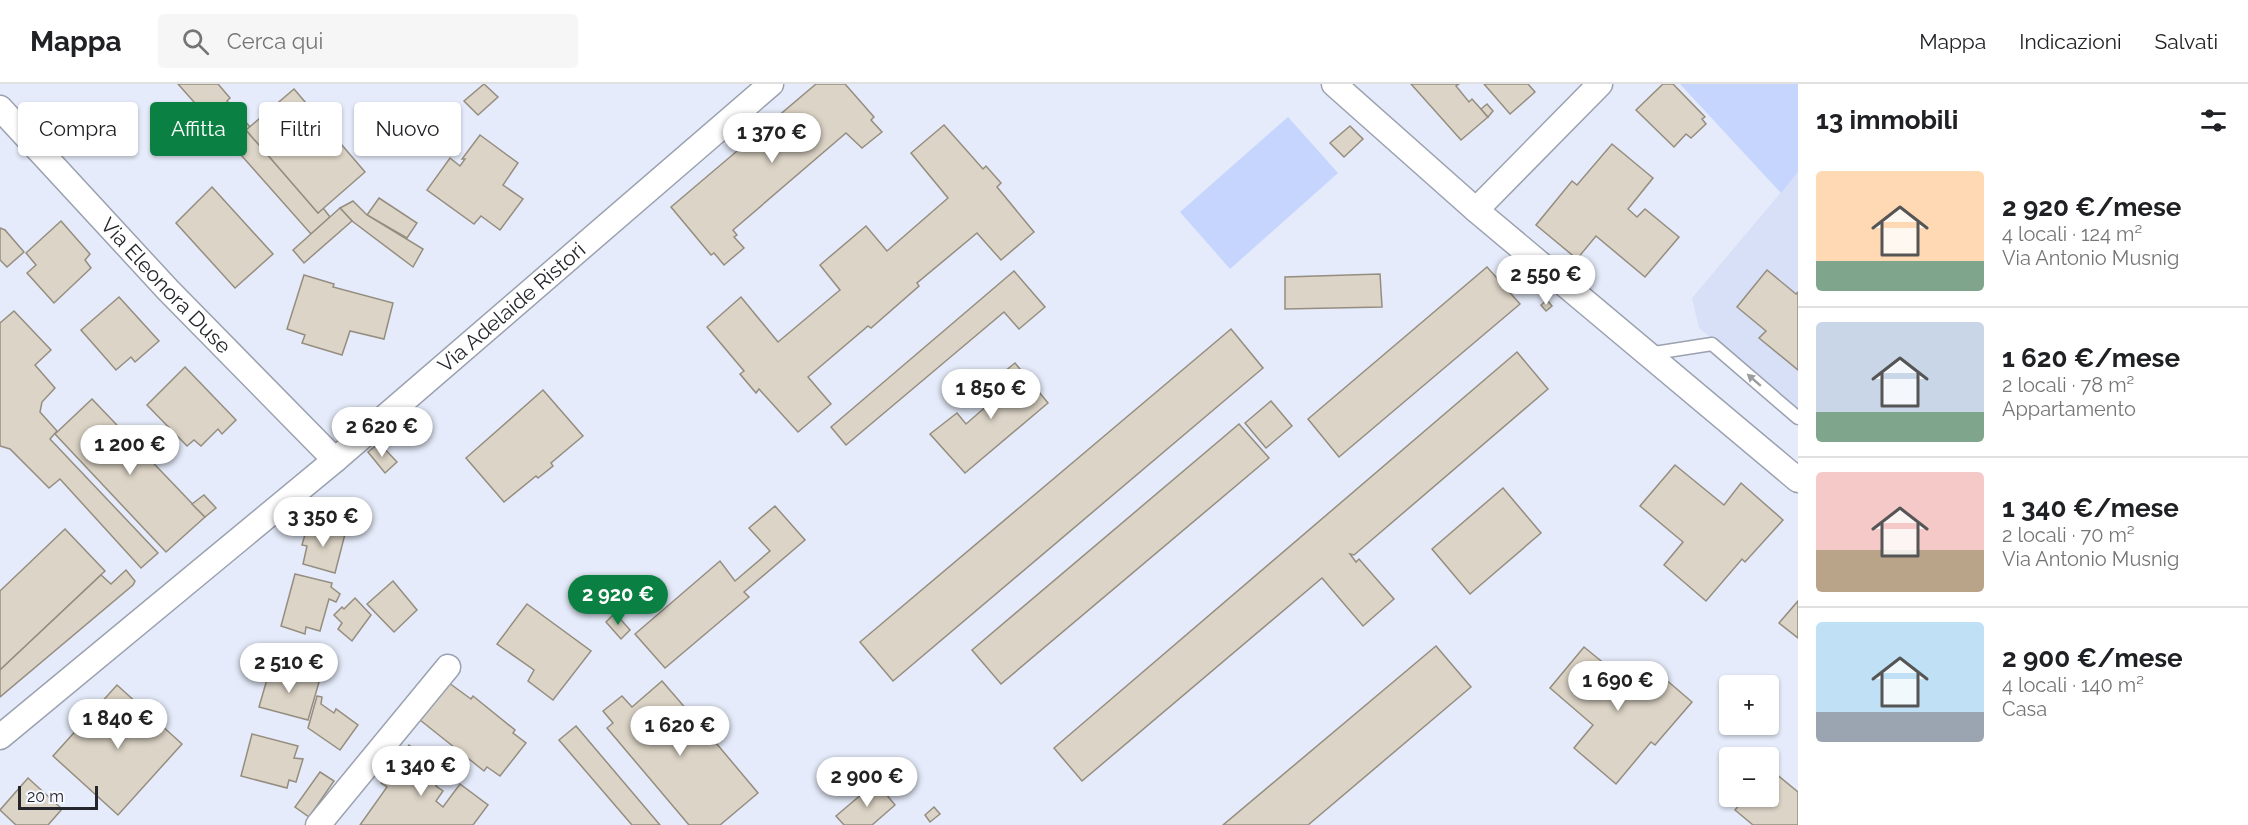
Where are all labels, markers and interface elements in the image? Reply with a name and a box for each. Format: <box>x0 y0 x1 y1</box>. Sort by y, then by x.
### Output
search box <box>158 14 578 68</box>
text: Mappa <box>30 25 122 58</box>
icon: search <box>179 25 212 58</box>
text: Cerca qui <box>227 28 323 54</box>
text: Mappa <box>1919 29 1986 54</box>
text: Indicazioni <box>2019 29 2122 54</box>
text: Salvati <box>2155 29 2218 54</box>
chip: Compra <box>18 102 138 156</box>
chip: Affitta <box>150 102 247 156</box>
chip: Filtri <box>259 102 342 156</box>
chip: Nuovo <box>354 102 461 156</box>
icon: filters <box>2197 104 2230 137</box>
text: 13 immobili <box>1816 105 1958 135</box>
pin: 1 370 € <box>717 113 827 164</box>
text: 1 370 € <box>737 120 807 144</box>
text: 2 920 €/mese <box>2002 192 2181 222</box>
icon: home <box>1864 195 1936 267</box>
street label: Via Eleonora Duse <box>96 212 236 359</box>
text: 4 locali · 124 m² <box>2002 222 2142 246</box>
street label: Via Adelaide Ristori <box>433 237 590 378</box>
text: Via Antonio Musnig <box>2002 246 2179 270</box>
pin: 2 550 € <box>1491 255 1601 306</box>
text: 2 550 € <box>1510 262 1582 286</box>
text: 1 620 €/mese <box>2002 343 2180 373</box>
icon: home <box>1864 346 1936 418</box>
pin: 1 850 € <box>936 369 1046 420</box>
text: 2 locali · 78 m² <box>2002 373 2134 397</box>
one-way arrow <box>1747 374 1762 387</box>
text: 1 850 € <box>956 376 1026 400</box>
text: Appartamento <box>2002 397 2136 421</box>
pin: 2 620 € <box>327 407 437 458</box>
text: 2 620 € <box>346 414 418 438</box>
pin: 1 200 € <box>75 425 185 476</box>
text: 1 200 € <box>94 432 166 456</box>
text: 1 340 €/mese <box>2002 493 2179 523</box>
icon: home <box>1864 496 1936 568</box>
pin: 3 350 € <box>268 497 378 548</box>
text: 3 350 € <box>287 504 359 528</box>
text: 2 locali · 70 m² <box>2002 523 2135 547</box>
text: Via Antonio Musnig <box>2002 547 2179 571</box>
pin: 2 920 € <box>563 575 673 626</box>
text: 2 920 € <box>582 582 654 606</box>
pin: 2 510 € <box>234 643 344 694</box>
text: 2 900 €/mese <box>2002 643 2183 673</box>
icon: home <box>1864 646 1936 718</box>
text: 2 510 € <box>254 650 324 674</box>
pin: 1 690 € <box>1563 661 1673 712</box>
text: 1 690 € <box>1582 668 1654 692</box>
text: 4 locali · 140 m² <box>2002 673 2144 697</box>
map controls <box>1719 675 1779 807</box>
button: + <box>1719 675 1779 735</box>
text: Casa <box>2002 697 2047 721</box>
pin: 1 840 € <box>63 699 173 750</box>
text: 1 840 € <box>82 706 154 730</box>
pin: 1 620 € <box>625 706 735 757</box>
text: 1 620 € <box>644 713 716 737</box>
pin: 1 340 € <box>366 746 476 797</box>
button: − <box>1719 747 1779 807</box>
text: 1 340 € <box>386 753 456 777</box>
pin: 2 900 € <box>812 757 922 808</box>
text: 2 900 € <box>830 764 904 788</box>
scale bar <box>18 783 98 810</box>
text: 20 m <box>27 787 64 806</box>

